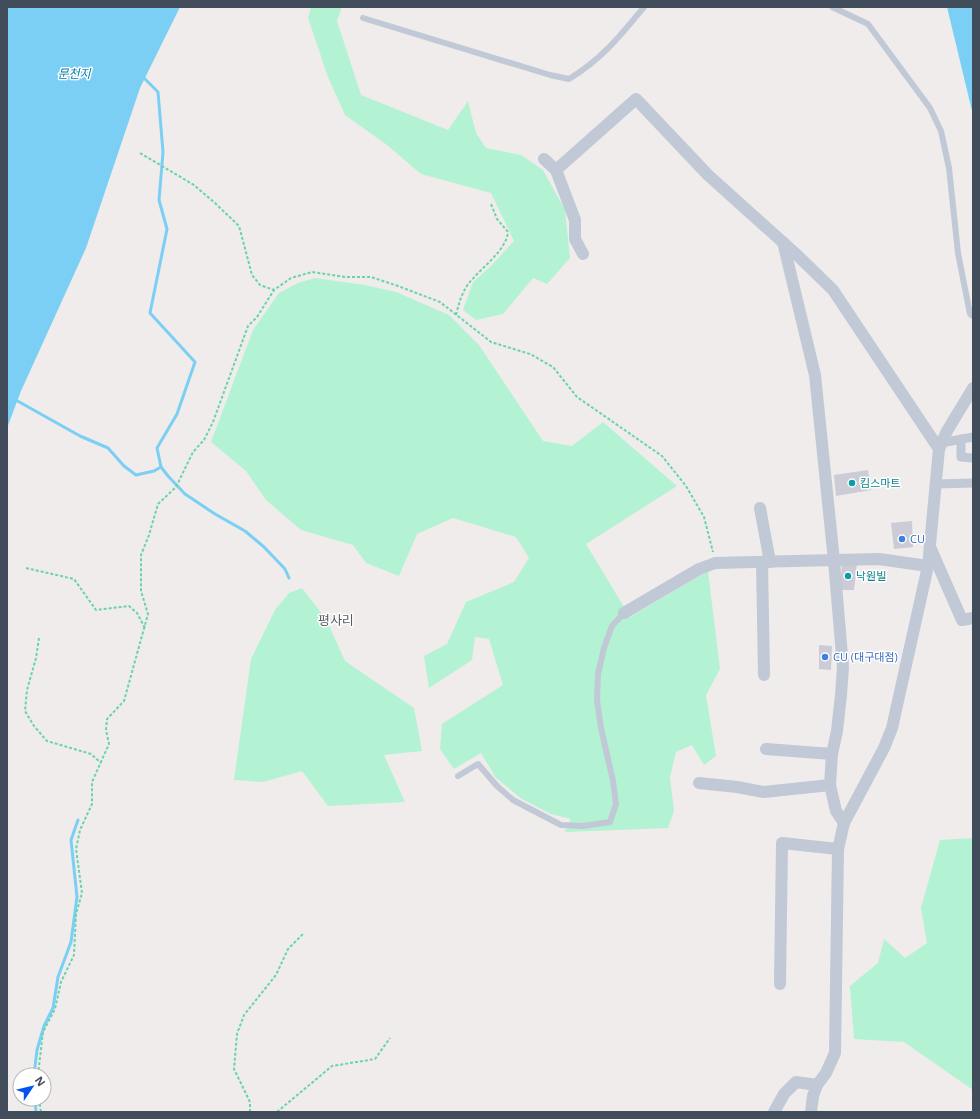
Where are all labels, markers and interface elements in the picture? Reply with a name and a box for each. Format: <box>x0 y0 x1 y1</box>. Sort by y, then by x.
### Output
water label: 문천지 <box>57 65 92 82</box>
place label: 킴스마트 <box>860 475 900 490</box>
marker: 킴스마트 <box>847 478 857 488</box>
place label: CU <box>910 531 925 546</box>
marker: CU <box>897 534 907 544</box>
place label: 낙원빌 <box>856 568 886 583</box>
marker: 낙원빌 <box>843 571 853 581</box>
district label: 평사리 <box>318 611 354 629</box>
place label: CU (대구대점) <box>833 649 898 664</box>
marker: CU (대구대점) <box>820 652 830 662</box>
north arrow <box>12 1067 52 1107</box>
text: N <box>32 1073 49 1089</box>

